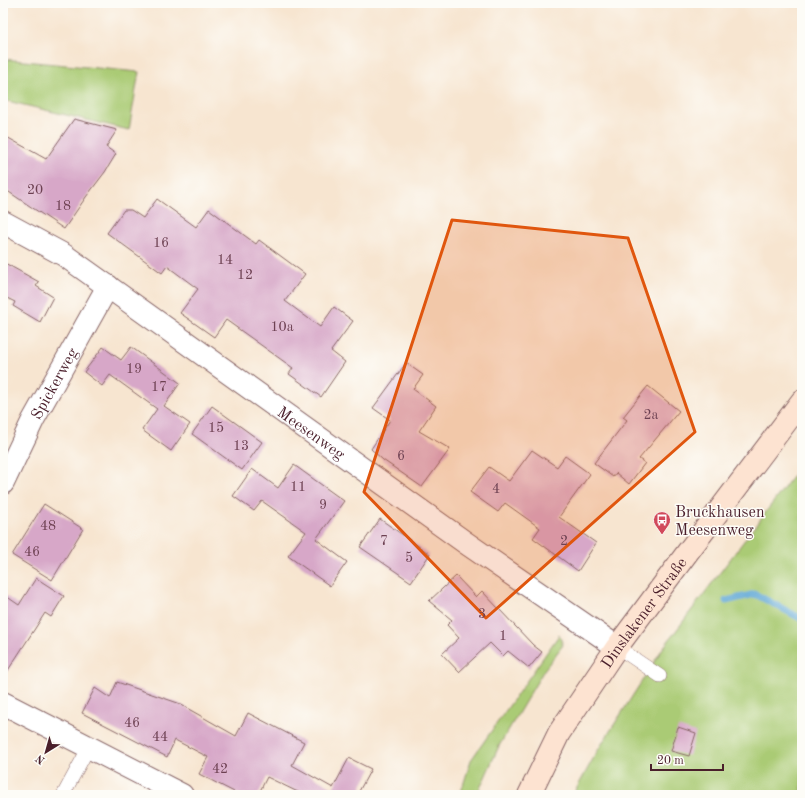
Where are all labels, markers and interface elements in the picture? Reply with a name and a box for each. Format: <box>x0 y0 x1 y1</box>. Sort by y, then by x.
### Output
house number: 20 <box>27 183 43 197</box>
house number: 18 <box>55 199 71 213</box>
house number: 16 <box>153 236 169 250</box>
house number: 14 <box>217 253 233 267</box>
house number: 12 <box>237 268 253 282</box>
house number: 10a <box>270 320 294 334</box>
street label: Spickerweg <box>29 345 82 423</box>
house number: 19 <box>126 362 142 376</box>
house number: 17 <box>151 380 167 394</box>
street label: Meesenweg <box>274 405 347 464</box>
house number: 2a <box>643 408 659 422</box>
house number: 15 <box>208 421 224 435</box>
house number: 13 <box>233 439 249 453</box>
house number: 6 <box>397 449 405 463</box>
house number: 11 <box>290 480 306 494</box>
house number: 4 <box>492 482 500 496</box>
house number: 9 <box>319 498 327 512</box>
place label: Bruckhausen Meesenweg <box>675 505 765 539</box>
bus stop icon: Bruckhausen Meesenweg <box>652 510 672 535</box>
house number: 48 <box>40 519 56 533</box>
house number: 7 <box>380 534 388 548</box>
house number: 2 <box>560 534 568 548</box>
house number: 46 <box>24 545 40 559</box>
house number: 5 <box>405 551 413 565</box>
street label: Dinslakener Straße <box>599 555 691 672</box>
house number: 3 <box>478 607 486 621</box>
house number: 1 <box>499 629 507 643</box>
house number: 46 <box>124 716 140 730</box>
house number: 44 <box>152 730 168 744</box>
north arrow <box>26 732 66 772</box>
scale bar <box>651 746 723 772</box>
text: N <box>34 752 48 766</box>
text: 20 m <box>657 755 684 767</box>
house number: 42 <box>212 762 228 776</box>

